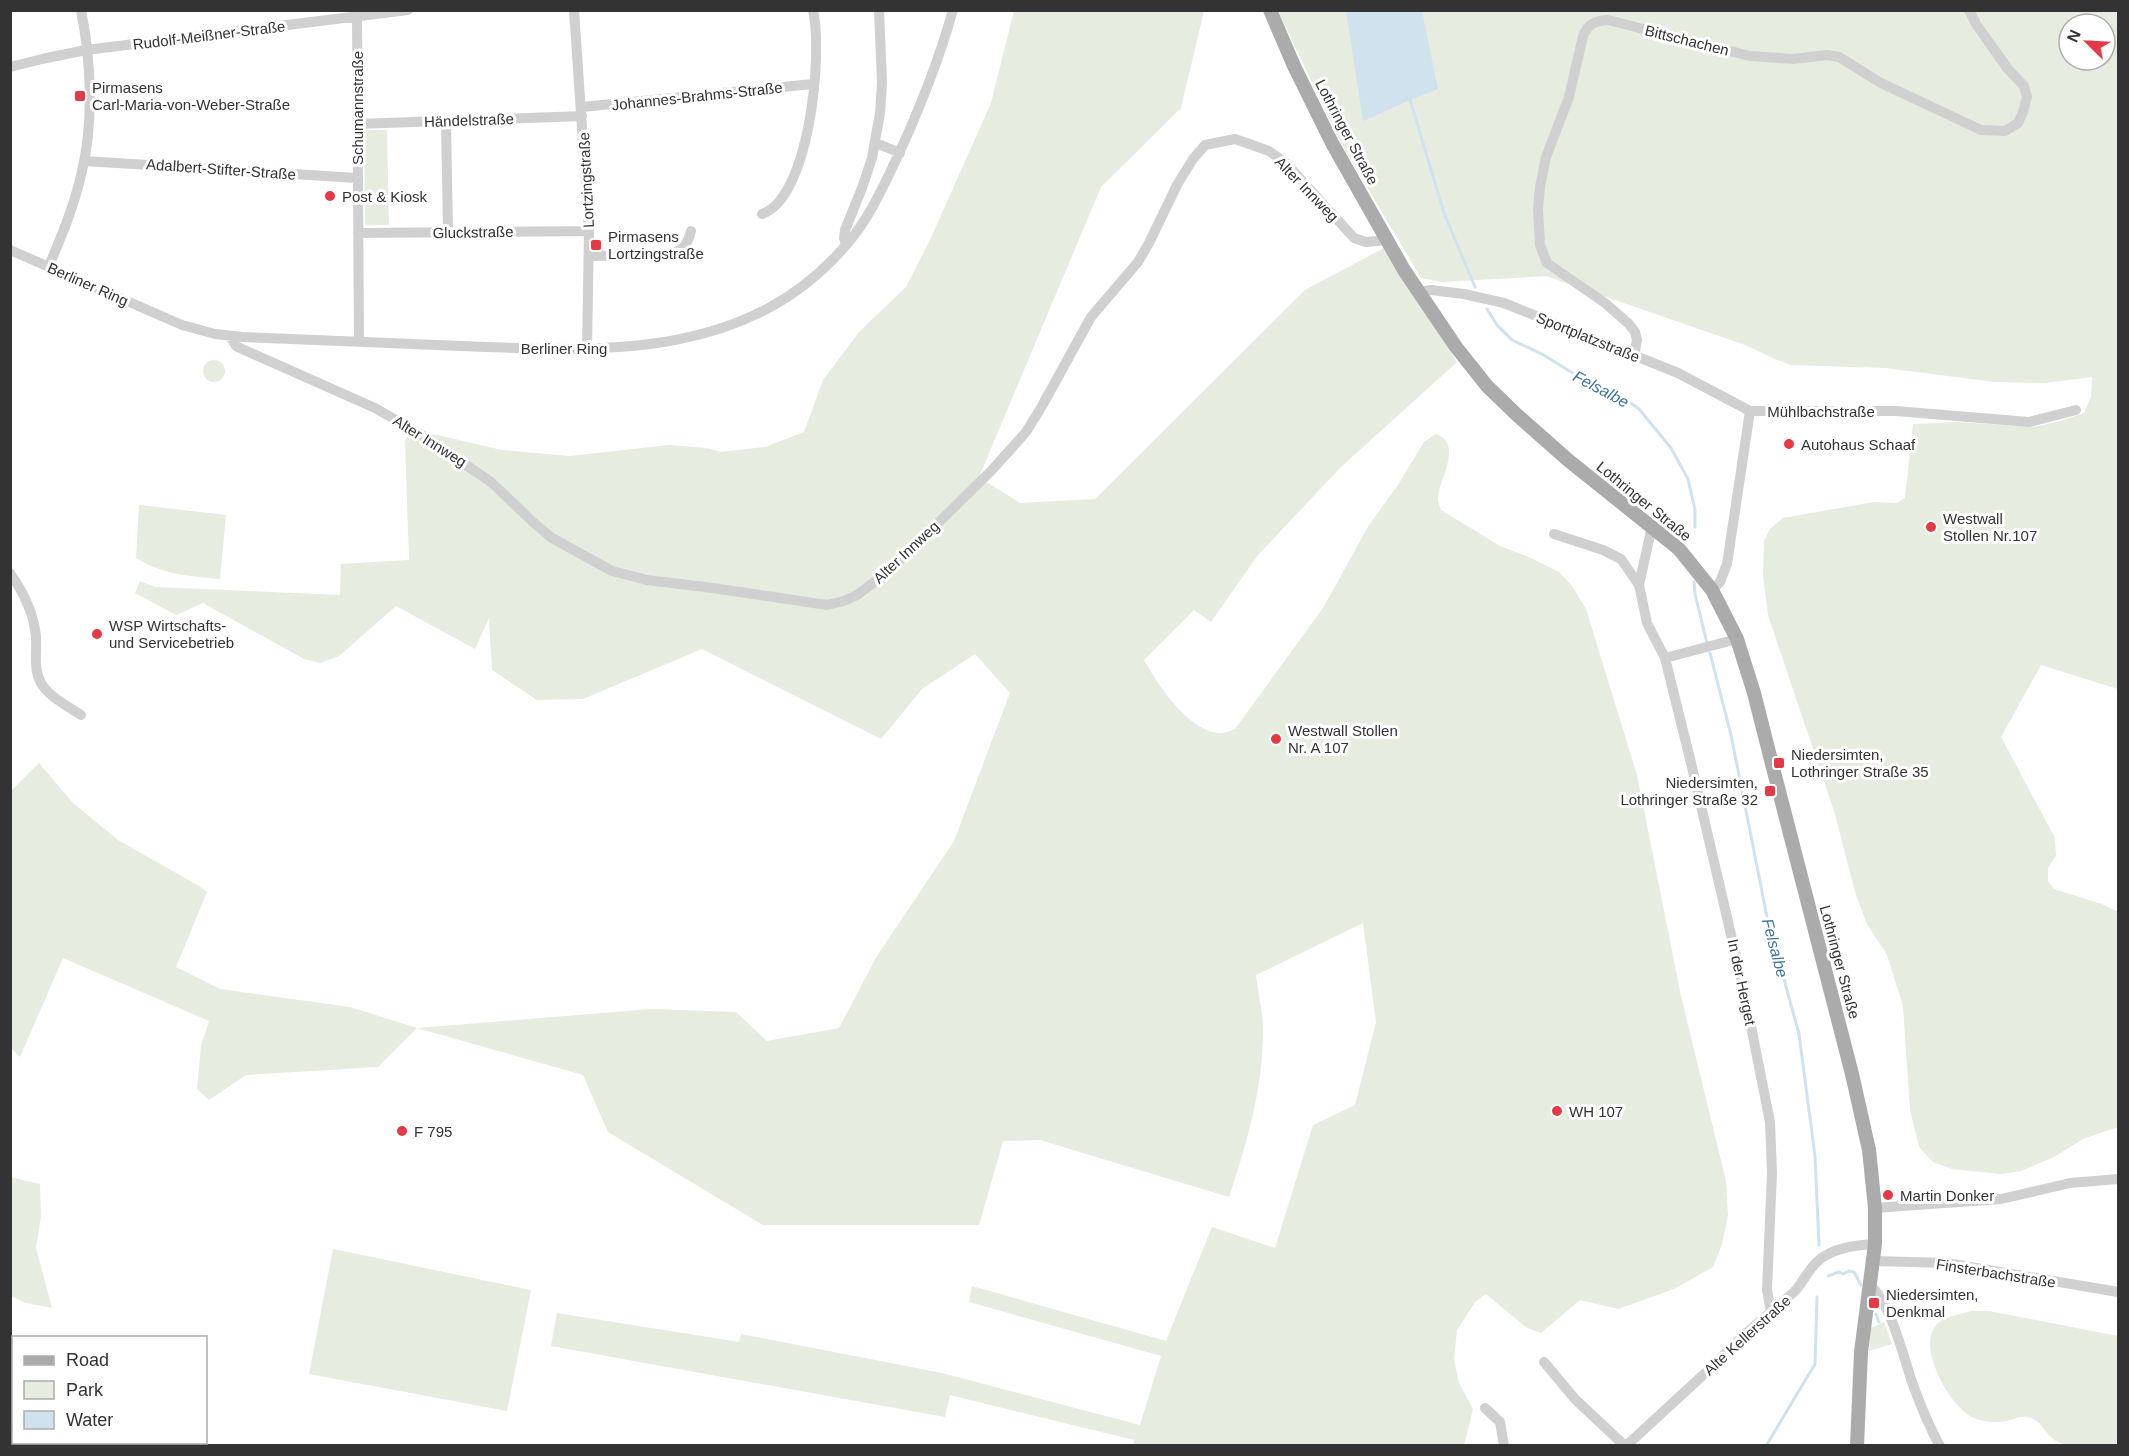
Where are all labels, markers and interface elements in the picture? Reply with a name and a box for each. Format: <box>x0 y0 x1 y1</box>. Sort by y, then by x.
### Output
north arrow <box>2057 12 2117 72</box>
street label: Rudolf-Meißner-Straße <box>132 17 286 53</box>
street label: Bittschachen <box>1643 21 1731 59</box>
text: N <box>2064 27 2084 45</box>
street label: Schumannstraße <box>349 51 366 165</box>
street label: Lothringer Straße <box>1312 76 1382 188</box>
place label: Pirmasens Carl-Maria-von-Weber-Straße <box>92 79 290 113</box>
street label: Johannes-Brahms-Straße <box>611 79 783 113</box>
marker: Pirmasens Carl-Maria-von-Weber-Straße <box>73 89 87 103</box>
street label: Händelstraße <box>424 110 514 130</box>
street label: Lortzingstraße <box>575 132 597 228</box>
street label: Alter Innweg <box>1272 153 1342 225</box>
street label: Adalbert-Stifter-Straße <box>146 155 296 183</box>
place label: Post & Kiosk <box>342 188 428 205</box>
marker: Post & Kiosk <box>323 189 337 203</box>
street label: Gluckstraße <box>432 223 514 241</box>
place label: Pirmasens Lortzingstraße <box>608 228 704 262</box>
marker: Pirmasens Lortzingstraße <box>589 238 603 252</box>
street label: Berliner Ring <box>45 259 131 309</box>
street label: Sportplatzstraße <box>1534 309 1642 365</box>
street label: Berliner Ring <box>521 340 607 357</box>
water label: Felsalbe <box>1570 367 1632 411</box>
street label: Mühlbachstraße <box>1767 403 1875 420</box>
street label: Alter Innweg <box>390 412 470 470</box>
place label: Autohaus Schaaf <box>1801 436 1916 453</box>
marker: Autohaus Schaaf <box>1782 437 1796 451</box>
street label: Lothringer Straße <box>1593 458 1695 544</box>
place label: Westwall Stollen Nr.107 <box>1943 510 2037 544</box>
street label: Alter Innweg <box>870 517 942 587</box>
marker: Westwall Stollen Nr.107 <box>1924 520 1938 534</box>
place label: WSP Wirtschafts- und Servicebetrieb <box>109 617 234 651</box>
marker: WSP Wirtschafts- und Servicebetrieb <box>90 627 104 641</box>
place label: Westwall Stollen Nr. A 107 <box>1288 722 1398 756</box>
marker: Westwall Stollen Nr. A 107 <box>1269 732 1283 746</box>
place label: Niedersimten, Lothringer Straße 35 <box>1791 746 1929 780</box>
marker: Niedersimten, Lothringer Straße 35 <box>1772 756 1786 770</box>
place label: Niedersimten, Lothringer Straße 32 <box>1620 774 1758 808</box>
marker: Niedersimten, Lothringer Straße 32 <box>1763 784 1777 798</box>
street label: Lothringer Straße <box>1817 903 1863 1021</box>
water label: Felsalbe <box>1759 917 1791 980</box>
street label: In der Herget <box>1725 937 1760 1027</box>
place label: WH 107 <box>1569 1103 1623 1120</box>
marker: WH 107 <box>1550 1104 1564 1118</box>
place label: F 795 <box>414 1123 452 1140</box>
marker: F 795 <box>395 1124 409 1138</box>
place label: Martin Donker <box>1900 1187 1994 1204</box>
marker: Martin Donker <box>1881 1188 1895 1202</box>
street label: Finsterbachstraße <box>1935 1255 2057 1291</box>
place label: Niedersimten, Denkmal <box>1886 1286 1979 1320</box>
street label: Alte Kellerstraße <box>1700 1292 1794 1378</box>
marker: Niedersimten, Denkmal <box>1867 1296 1881 1310</box>
legend <box>12 1336 207 1444</box>
text: Road <box>66 1350 109 1370</box>
text: Park <box>66 1380 104 1400</box>
text: Water <box>66 1410 113 1430</box>

